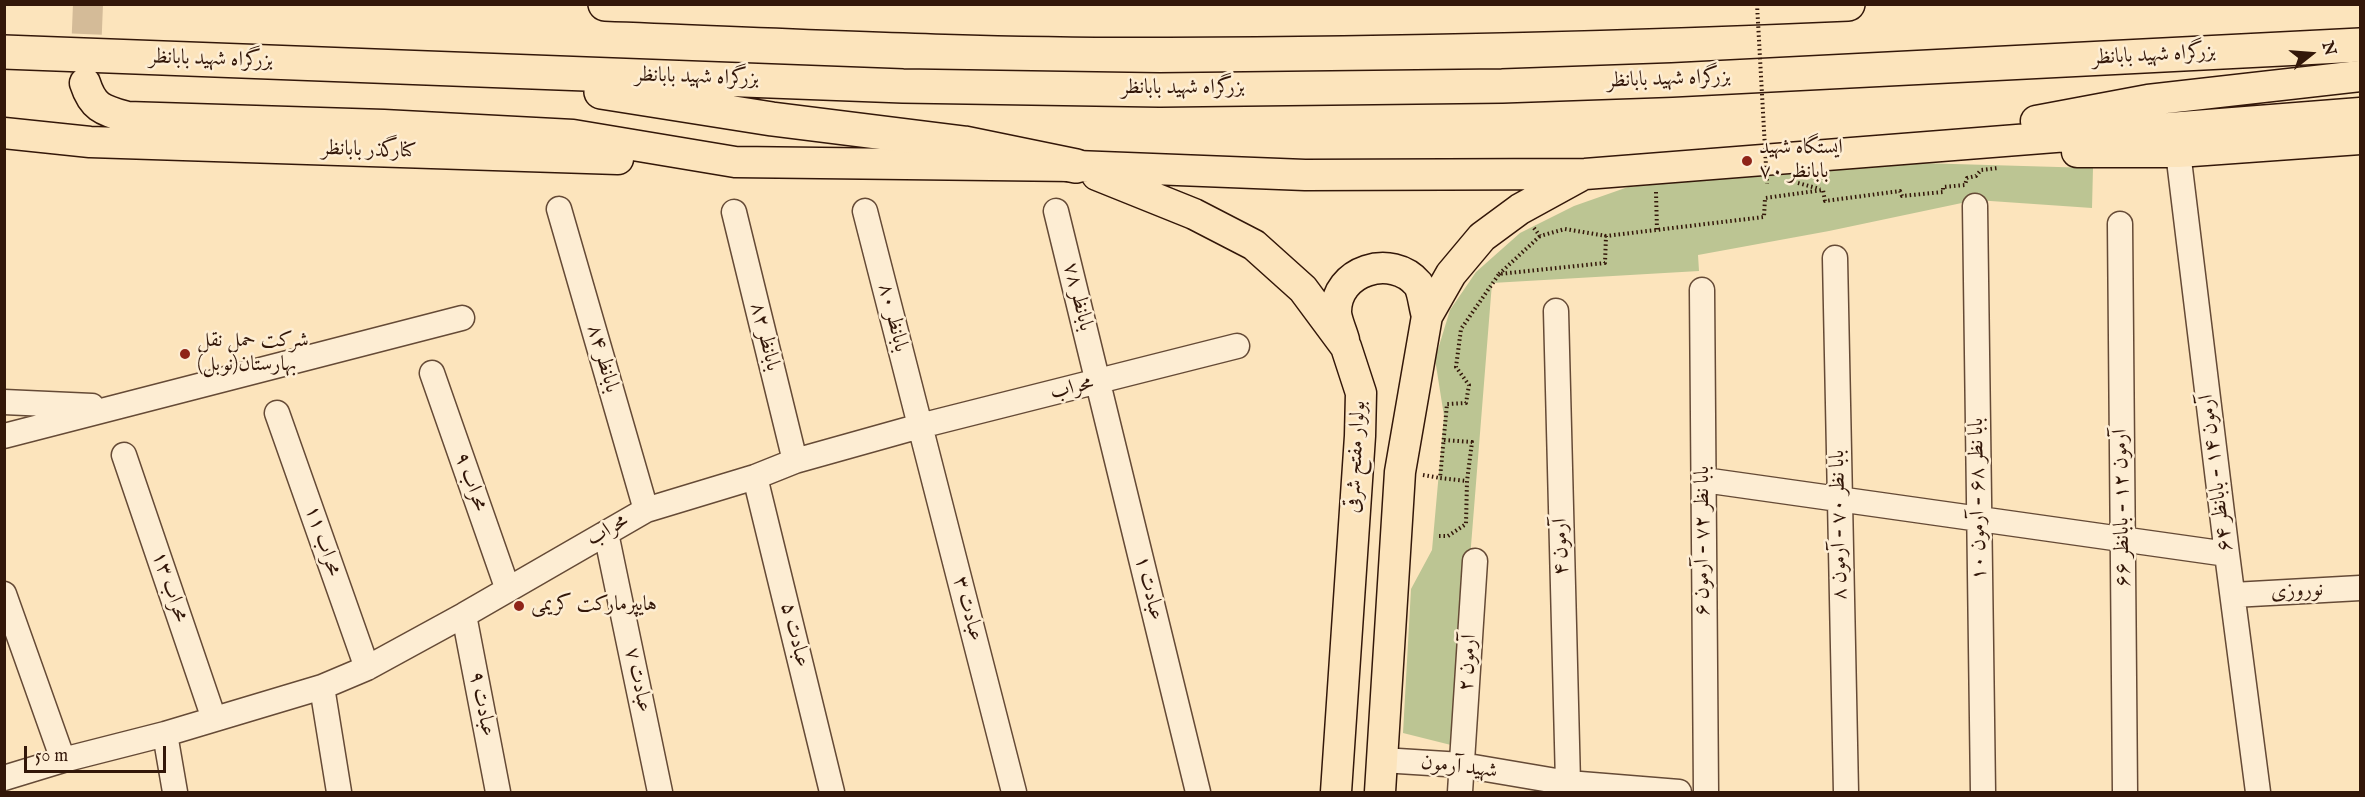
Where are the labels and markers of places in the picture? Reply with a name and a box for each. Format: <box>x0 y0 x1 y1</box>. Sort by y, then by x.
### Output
place label: ایستگاه شهید بابانظر ۷۰ <box>1759 136 1843 186</box>
marker: ایستگاه شهید بابانظر ۷۰ <box>1740 154 1754 168</box>
place label: شرکت حمل نقل بهارستان(نوبل) <box>197 329 309 379</box>
marker: شرکت حمل نقل بهارستان(نوبل) <box>178 347 192 361</box>
place label: هایپرمارکت کریمی <box>531 593 657 619</box>
marker: هایپرمارکت کریمی <box>512 599 526 613</box>

